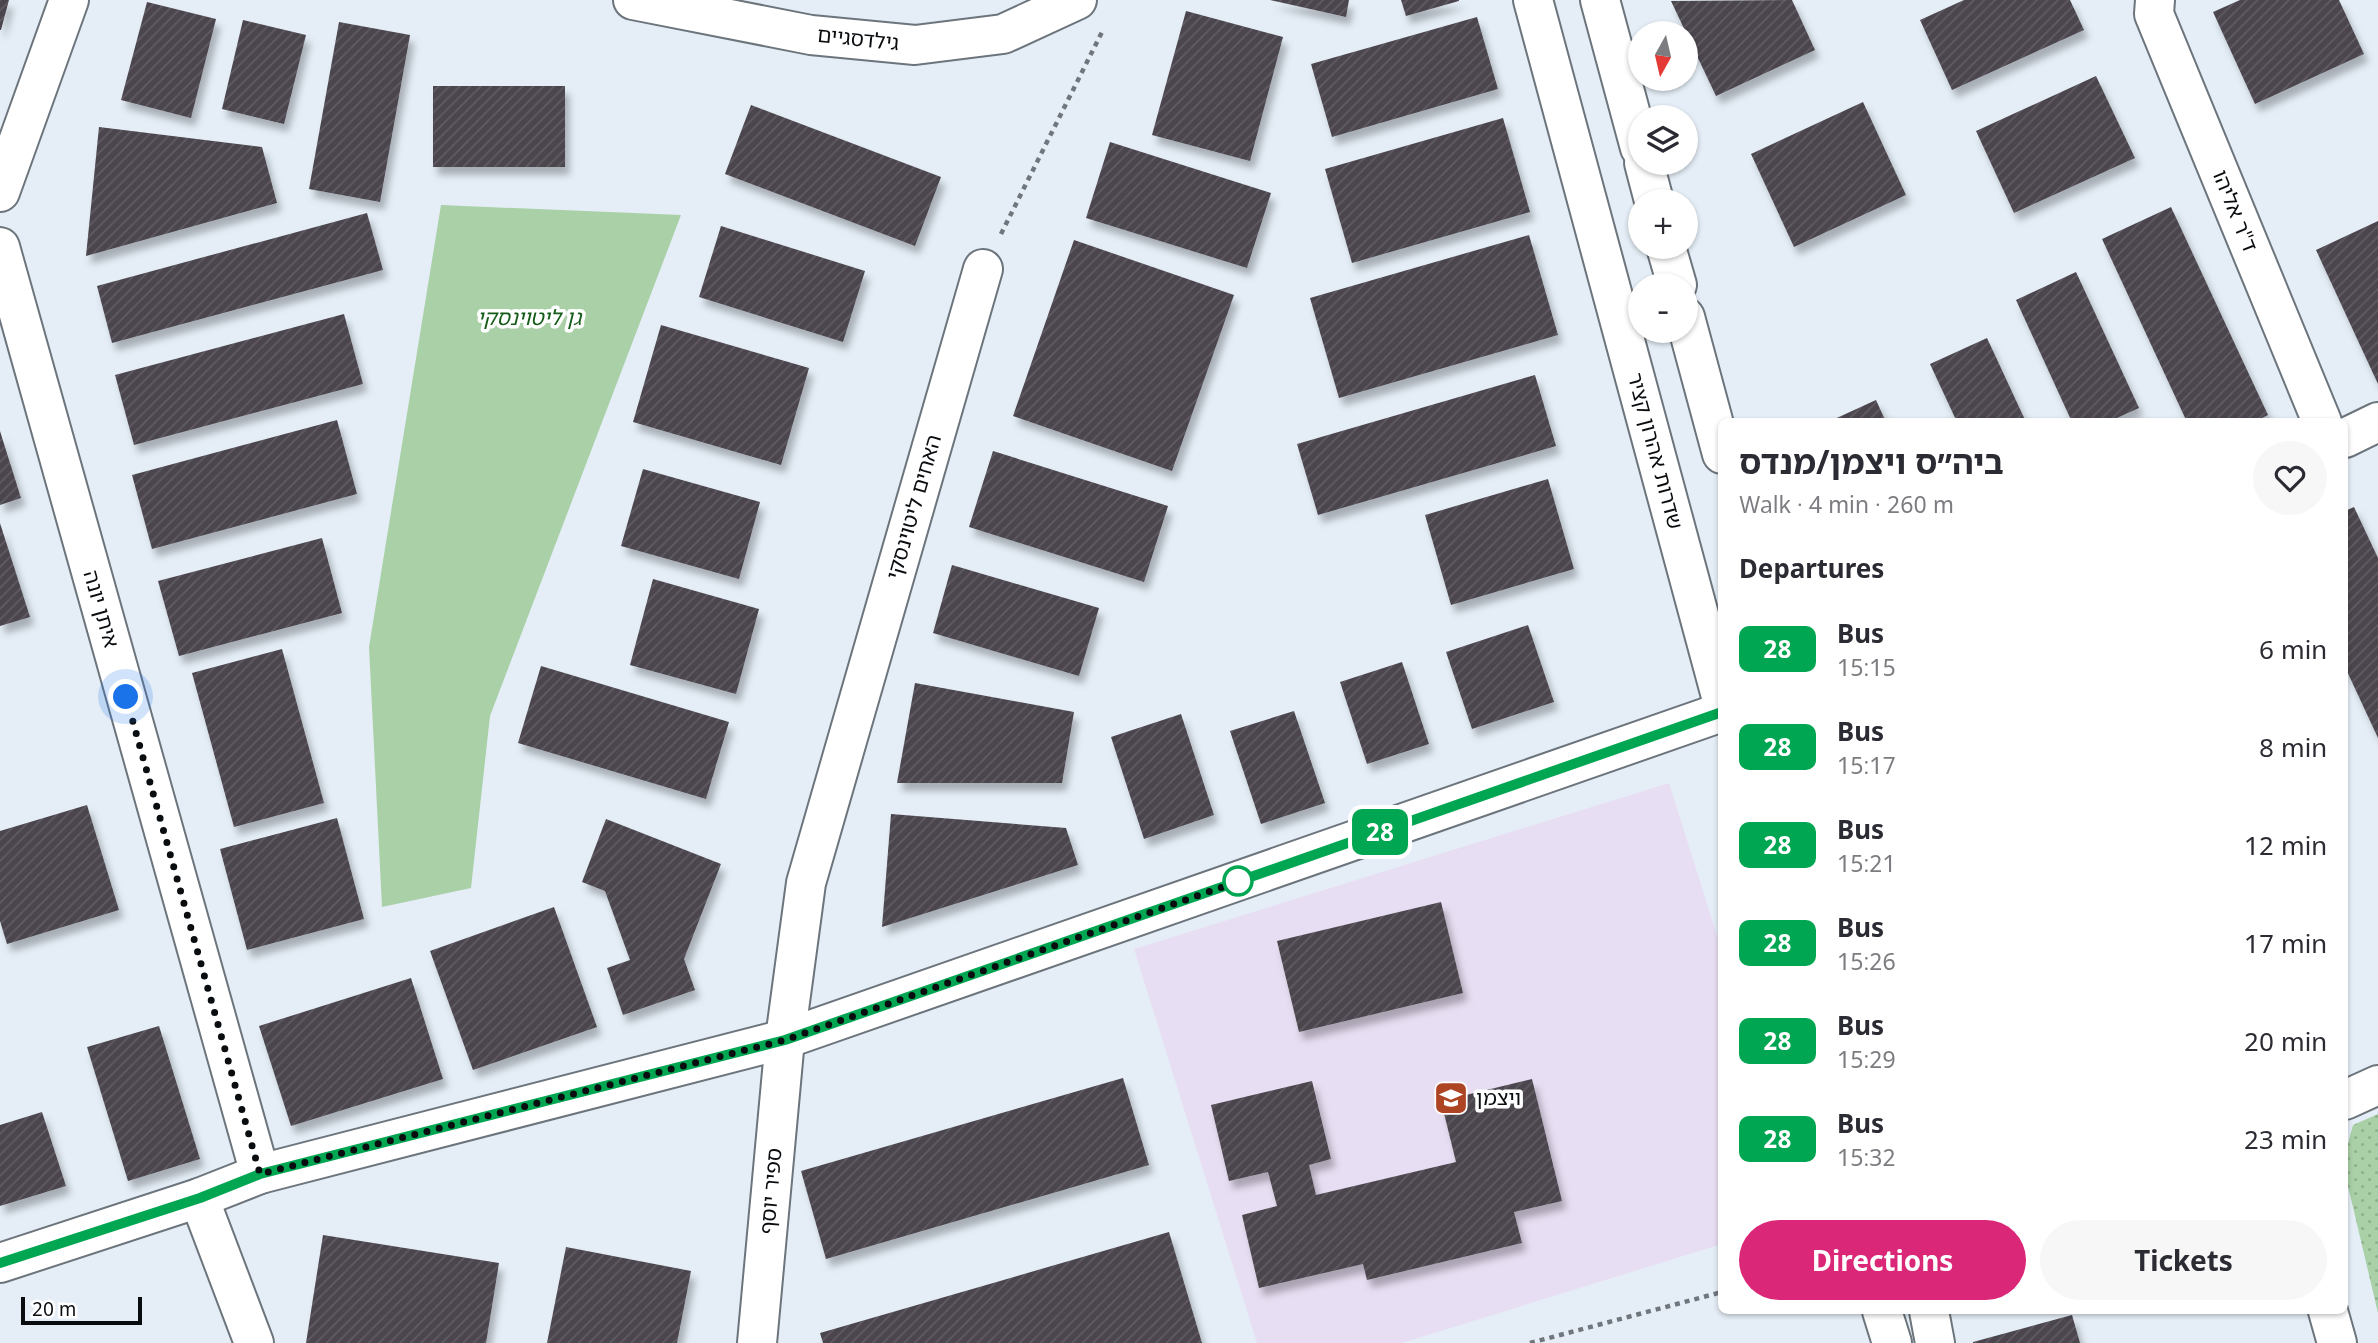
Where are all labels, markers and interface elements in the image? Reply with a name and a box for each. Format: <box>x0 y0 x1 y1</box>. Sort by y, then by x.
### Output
street label: גילדסגיים <box>816 20 900 56</box>
north arrow <box>1628 21 1698 91</box>
map controls <box>1628 21 1698 343</box>
button: layers <box>1628 105 1698 175</box>
street label: ד"ר אליהו <box>2207 166 2265 256</box>
button: + <box>1628 189 1698 259</box>
button: − <box>1628 273 1698 343</box>
park label: גן ליטוינסקי <box>477 303 583 331</box>
street label: שדרות אהרון קציר <box>1622 369 1690 532</box>
street label: האחים ליטוינסקי <box>879 431 947 582</box>
text: ביה״ס ויצמן/מנדס <box>1739 439 2004 484</box>
button: heart <box>2253 441 2327 515</box>
text: Walk · 4 min · 260 m <box>1739 488 1954 520</box>
text: Departures <box>1739 550 1884 586</box>
street label: איתן יונה <box>78 567 126 651</box>
text: Bus <box>1837 615 1884 651</box>
text: 6 min <box>2259 631 2327 667</box>
text: 28 <box>1764 632 1791 665</box>
text: 15:15 <box>1837 651 1896 683</box>
your location <box>108 679 143 714</box>
text: Bus <box>1837 713 1884 749</box>
text: 8 min <box>2259 729 2327 765</box>
text: 28 <box>1764 730 1791 763</box>
text: 15:17 <box>1837 749 1896 781</box>
line badge: 28 <box>1348 809 1412 855</box>
text: Bus <box>1837 811 1884 847</box>
text: 28 <box>1366 815 1394 848</box>
text: 12 min <box>2244 827 2327 863</box>
text: 28 <box>1764 828 1791 861</box>
text: 15:21 <box>1837 847 1896 879</box>
unlabelled marker <box>1223 866 1253 896</box>
text: Bus <box>1837 909 1884 945</box>
text: 17 min <box>2244 925 2327 961</box>
text: 28 <box>1764 926 1791 959</box>
text: 15:26 <box>1837 945 1896 977</box>
text: Bus <box>1837 1007 1884 1043</box>
text: 20 min <box>2244 1023 2327 1059</box>
text: 28 <box>1764 1024 1791 1057</box>
text: 15:29 <box>1837 1043 1896 1075</box>
school or university icon: ויצמן <box>1432 1079 1470 1117</box>
place label: ויצמן <box>1476 1083 1521 1111</box>
text: Bus <box>1837 1105 1884 1141</box>
text: 23 min <box>2244 1121 2327 1157</box>
text: 28 <box>1764 1122 1791 1155</box>
text: 15:32 <box>1837 1141 1896 1173</box>
street label: ספיר יוסף <box>752 1147 788 1235</box>
button: Directions <box>1739 1220 2026 1300</box>
button: Tickets <box>2040 1220 2327 1300</box>
scale bar <box>21 1294 142 1326</box>
text: 20 m <box>32 1296 76 1322</box>

